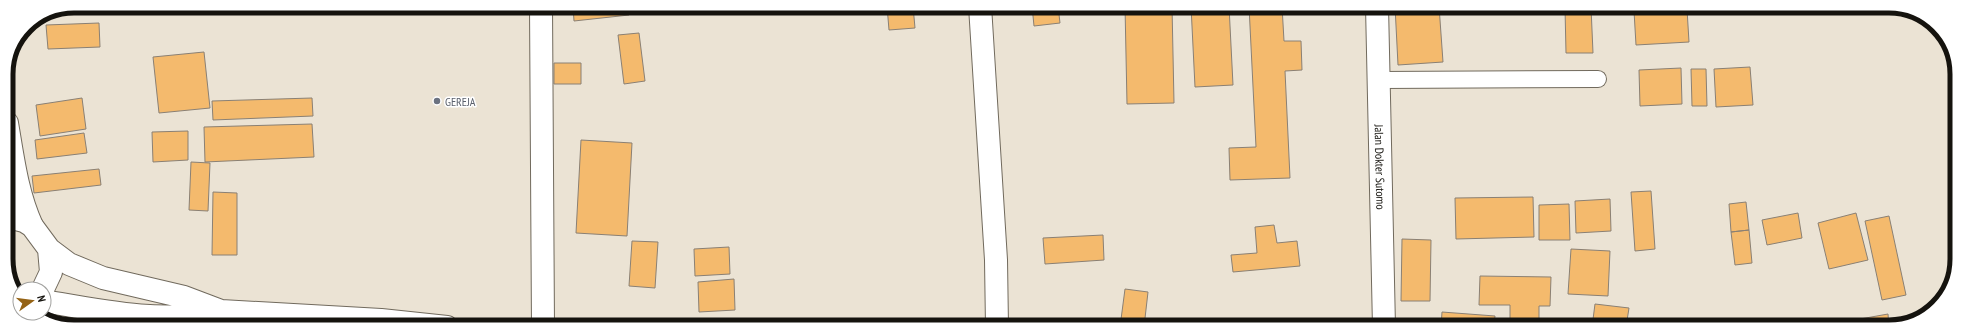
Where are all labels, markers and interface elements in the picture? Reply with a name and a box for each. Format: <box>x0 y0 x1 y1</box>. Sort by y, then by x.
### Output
place label: GEREJA <box>445 94 476 109</box>
marker: GEREJA <box>432 96 442 106</box>
street label: Jalan Dokter Sutomo <box>1372 123 1389 210</box>
north arrow <box>12 281 52 321</box>
text: N <box>34 294 49 303</box>

